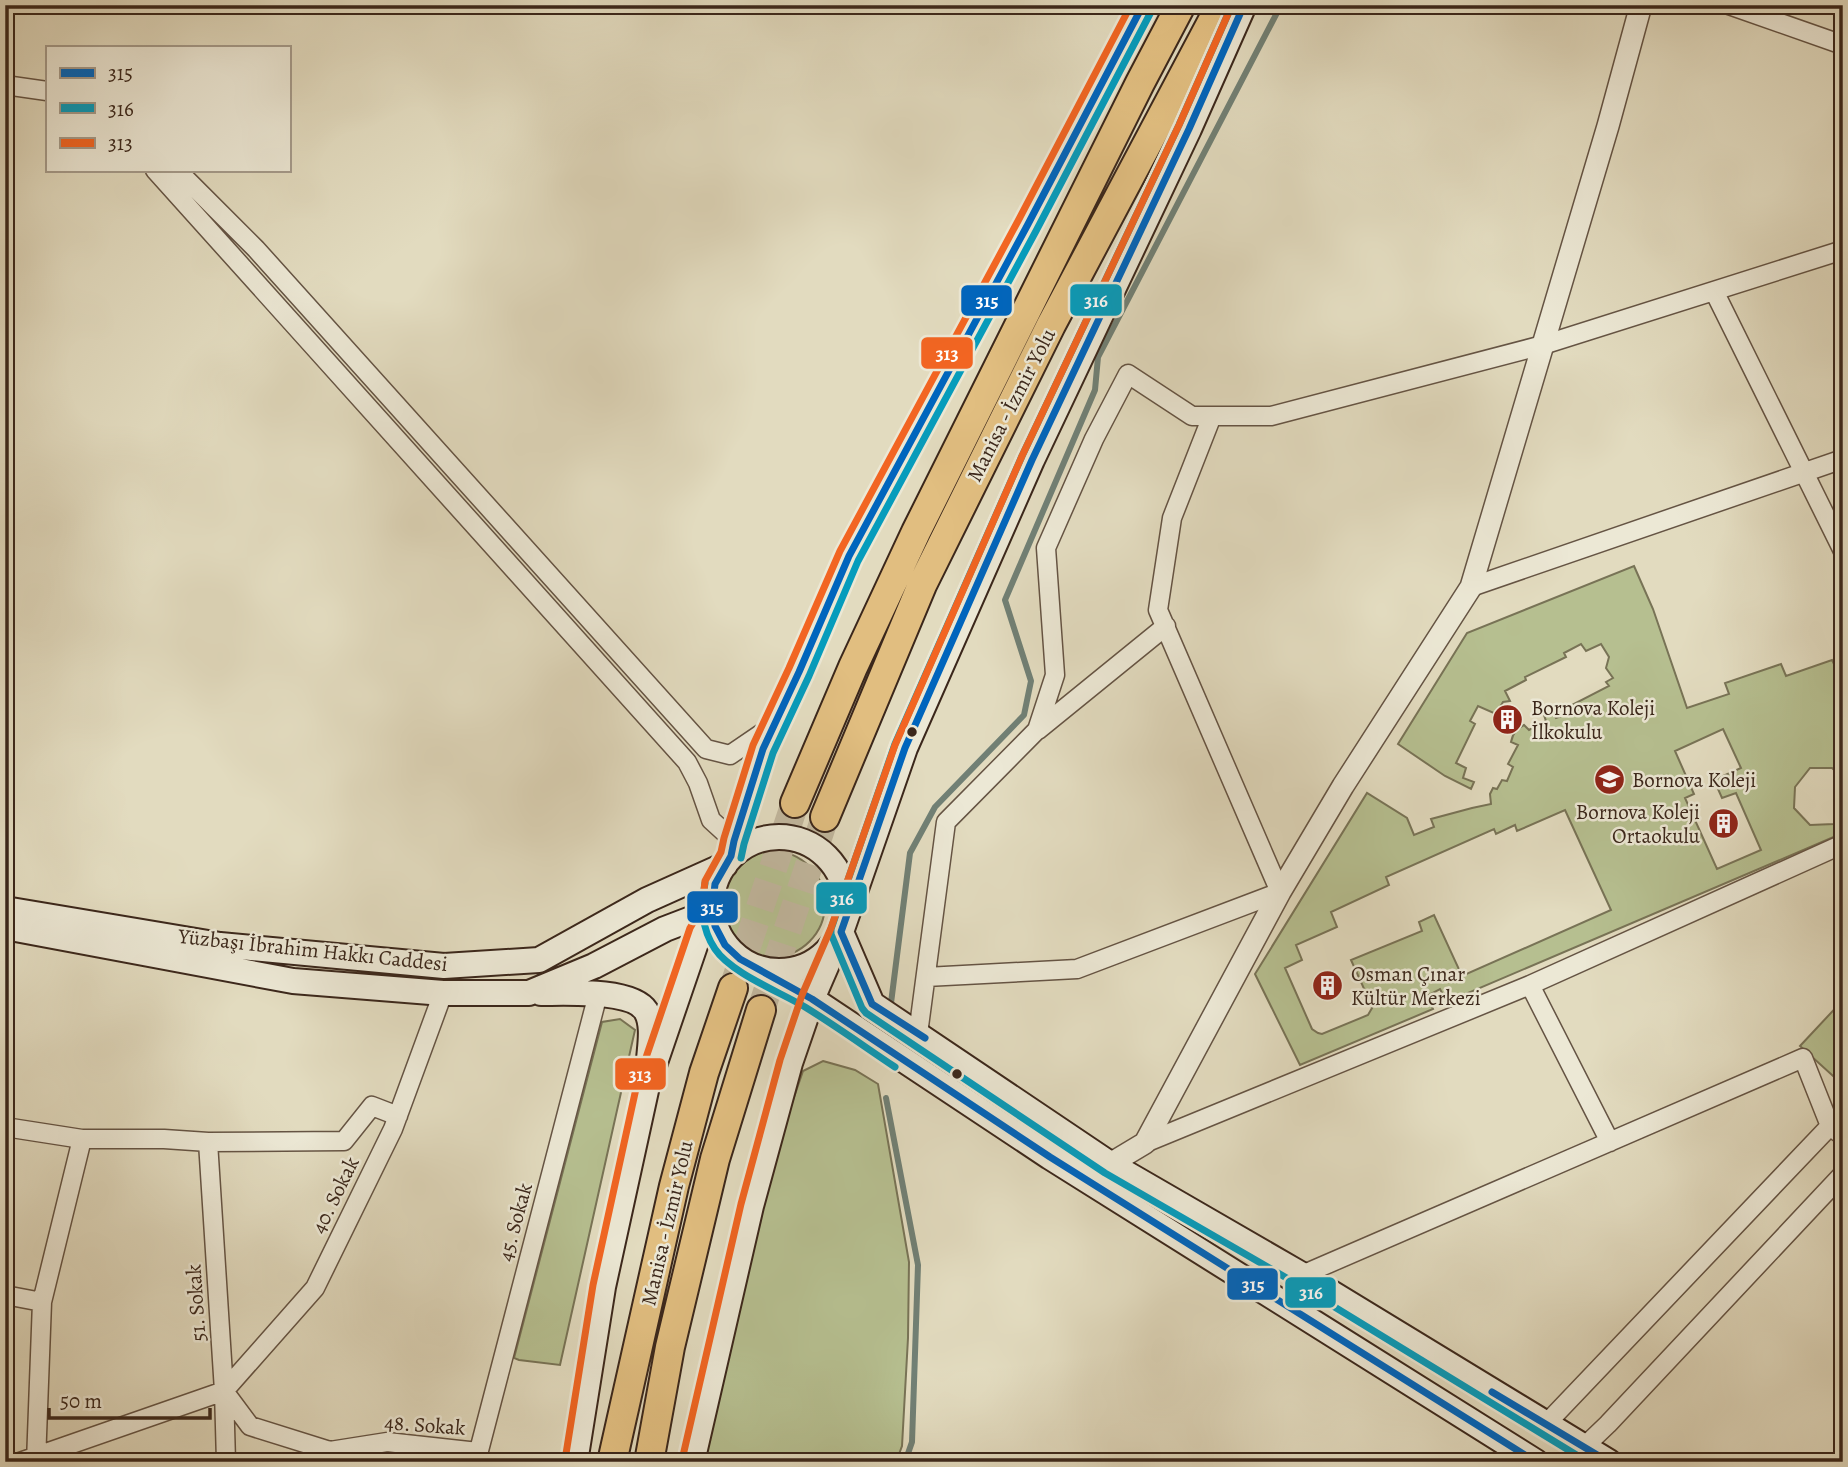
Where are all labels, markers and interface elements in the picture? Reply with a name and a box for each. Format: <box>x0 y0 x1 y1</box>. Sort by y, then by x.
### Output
legend <box>46 46 290 172</box>
text: 315 <box>108 59 133 87</box>
text: 316 <box>108 95 134 123</box>
text: 313 <box>108 129 133 157</box>
line badge: 316 <box>1069 283 1123 317</box>
line badge: 315 <box>960 284 1013 317</box>
text: 315 <box>975 288 999 314</box>
text: 316 <box>1084 288 1108 314</box>
street label: Manisa - İzmir Yolu <box>960 323 1062 487</box>
line badge: 313 <box>920 336 974 370</box>
text: 313 <box>935 341 959 367</box>
place label: Bornova Koleji İlkokulu <box>1531 694 1655 746</box>
building icon: Bornova Koleji İlkokulu <box>1491 703 1525 737</box>
unlabelled marker <box>905 725 919 739</box>
school or university icon: Bornova Koleji <box>1592 763 1626 797</box>
place label: Bornova Koleji <box>1632 766 1756 794</box>
place label: Bornova Koleji Ortaokulu <box>1576 798 1701 850</box>
building icon: Bornova Koleji Ortaokulu <box>1706 807 1740 841</box>
line badge: 316 <box>815 881 868 915</box>
text: 316 <box>830 886 854 912</box>
line badge: 315 <box>686 890 739 924</box>
text: 315 <box>700 895 724 921</box>
street label: Yüzbaşı İbrahim Hakkı Caddesi <box>176 922 449 978</box>
place label: Osman Çınar Kültür Merkezi <box>1351 960 1481 1012</box>
building icon: Osman Çınar Kültür Merkezi <box>1311 969 1345 1003</box>
line badge: 313 <box>614 1057 667 1091</box>
text: 313 <box>628 1062 652 1088</box>
unlabelled marker <box>950 1067 964 1081</box>
street label: Manisa - İzmir Yolu <box>634 1137 700 1308</box>
street label: 40. Sokak <box>304 1151 366 1238</box>
street label: 45. Sokak <box>491 1179 539 1264</box>
street label: 51. Sokak <box>179 1263 213 1343</box>
line badge: 315 <box>1226 1267 1279 1301</box>
text: 315 <box>1241 1272 1265 1298</box>
line badge: 316 <box>1284 1276 1337 1309</box>
text: 316 <box>1299 1280 1323 1306</box>
scale bar <box>49 1376 210 1420</box>
text: 50 m <box>60 1387 102 1415</box>
street label: 48. Sokak <box>383 1408 467 1442</box>

